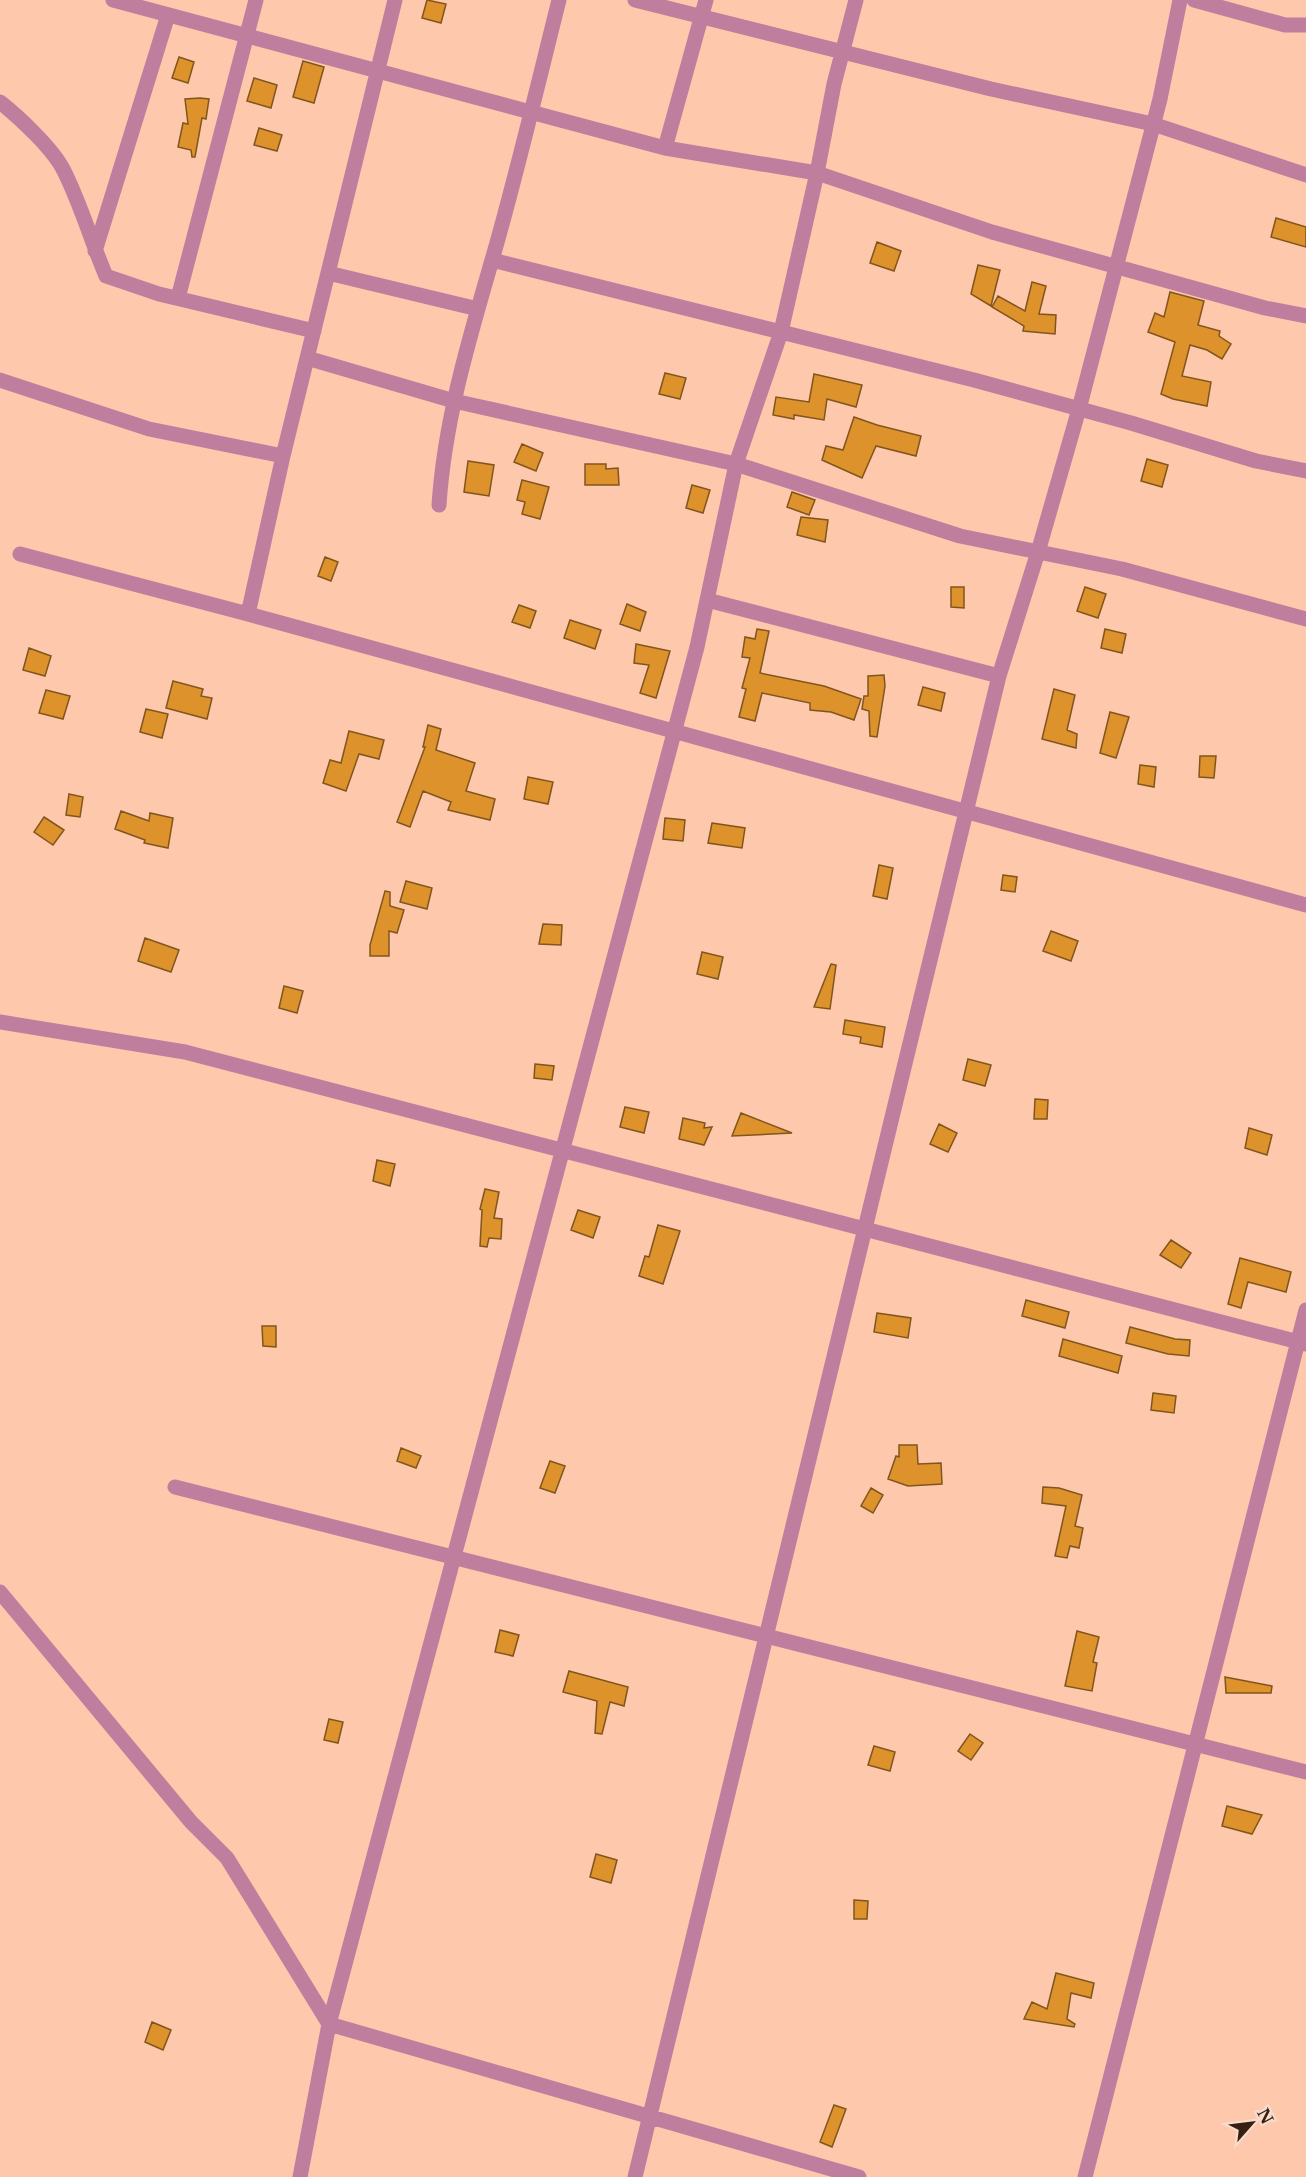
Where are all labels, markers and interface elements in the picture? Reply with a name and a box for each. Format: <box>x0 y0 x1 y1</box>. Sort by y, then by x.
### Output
north arrow <box>1222 2093 1282 2153</box>
text: N <box>1253 2105 1278 2127</box>

